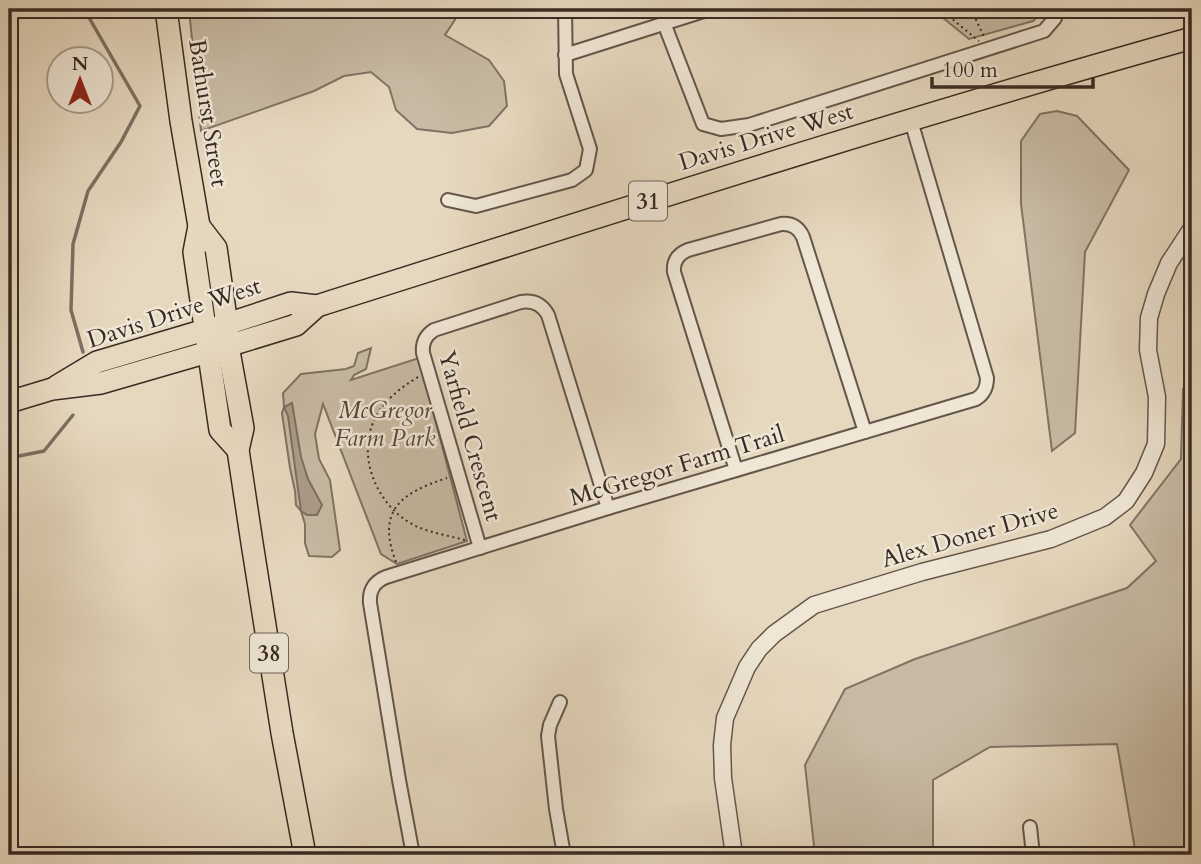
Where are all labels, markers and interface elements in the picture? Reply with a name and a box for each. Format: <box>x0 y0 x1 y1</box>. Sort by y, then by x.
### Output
street label: Bathurst Street <box>180 37 236 190</box>
north arrow <box>46 46 116 116</box>
scale bar <box>932 46 1092 90</box>
text: N <box>72 51 89 77</box>
text: 100 m <box>942 56 998 85</box>
street label: Davis Drive West <box>675 95 858 179</box>
road number: 31 <box>629 182 667 220</box>
street label: Davis Drive West <box>83 269 265 357</box>
street label: Yarfield Crescent <box>430 347 510 525</box>
park label: McGregor Farm Park <box>334 394 436 455</box>
street label: McGregor Farm Trail <box>566 418 788 514</box>
street label: Alex Doner Drive <box>878 494 1062 576</box>
road number: 38 <box>250 634 288 673</box>

